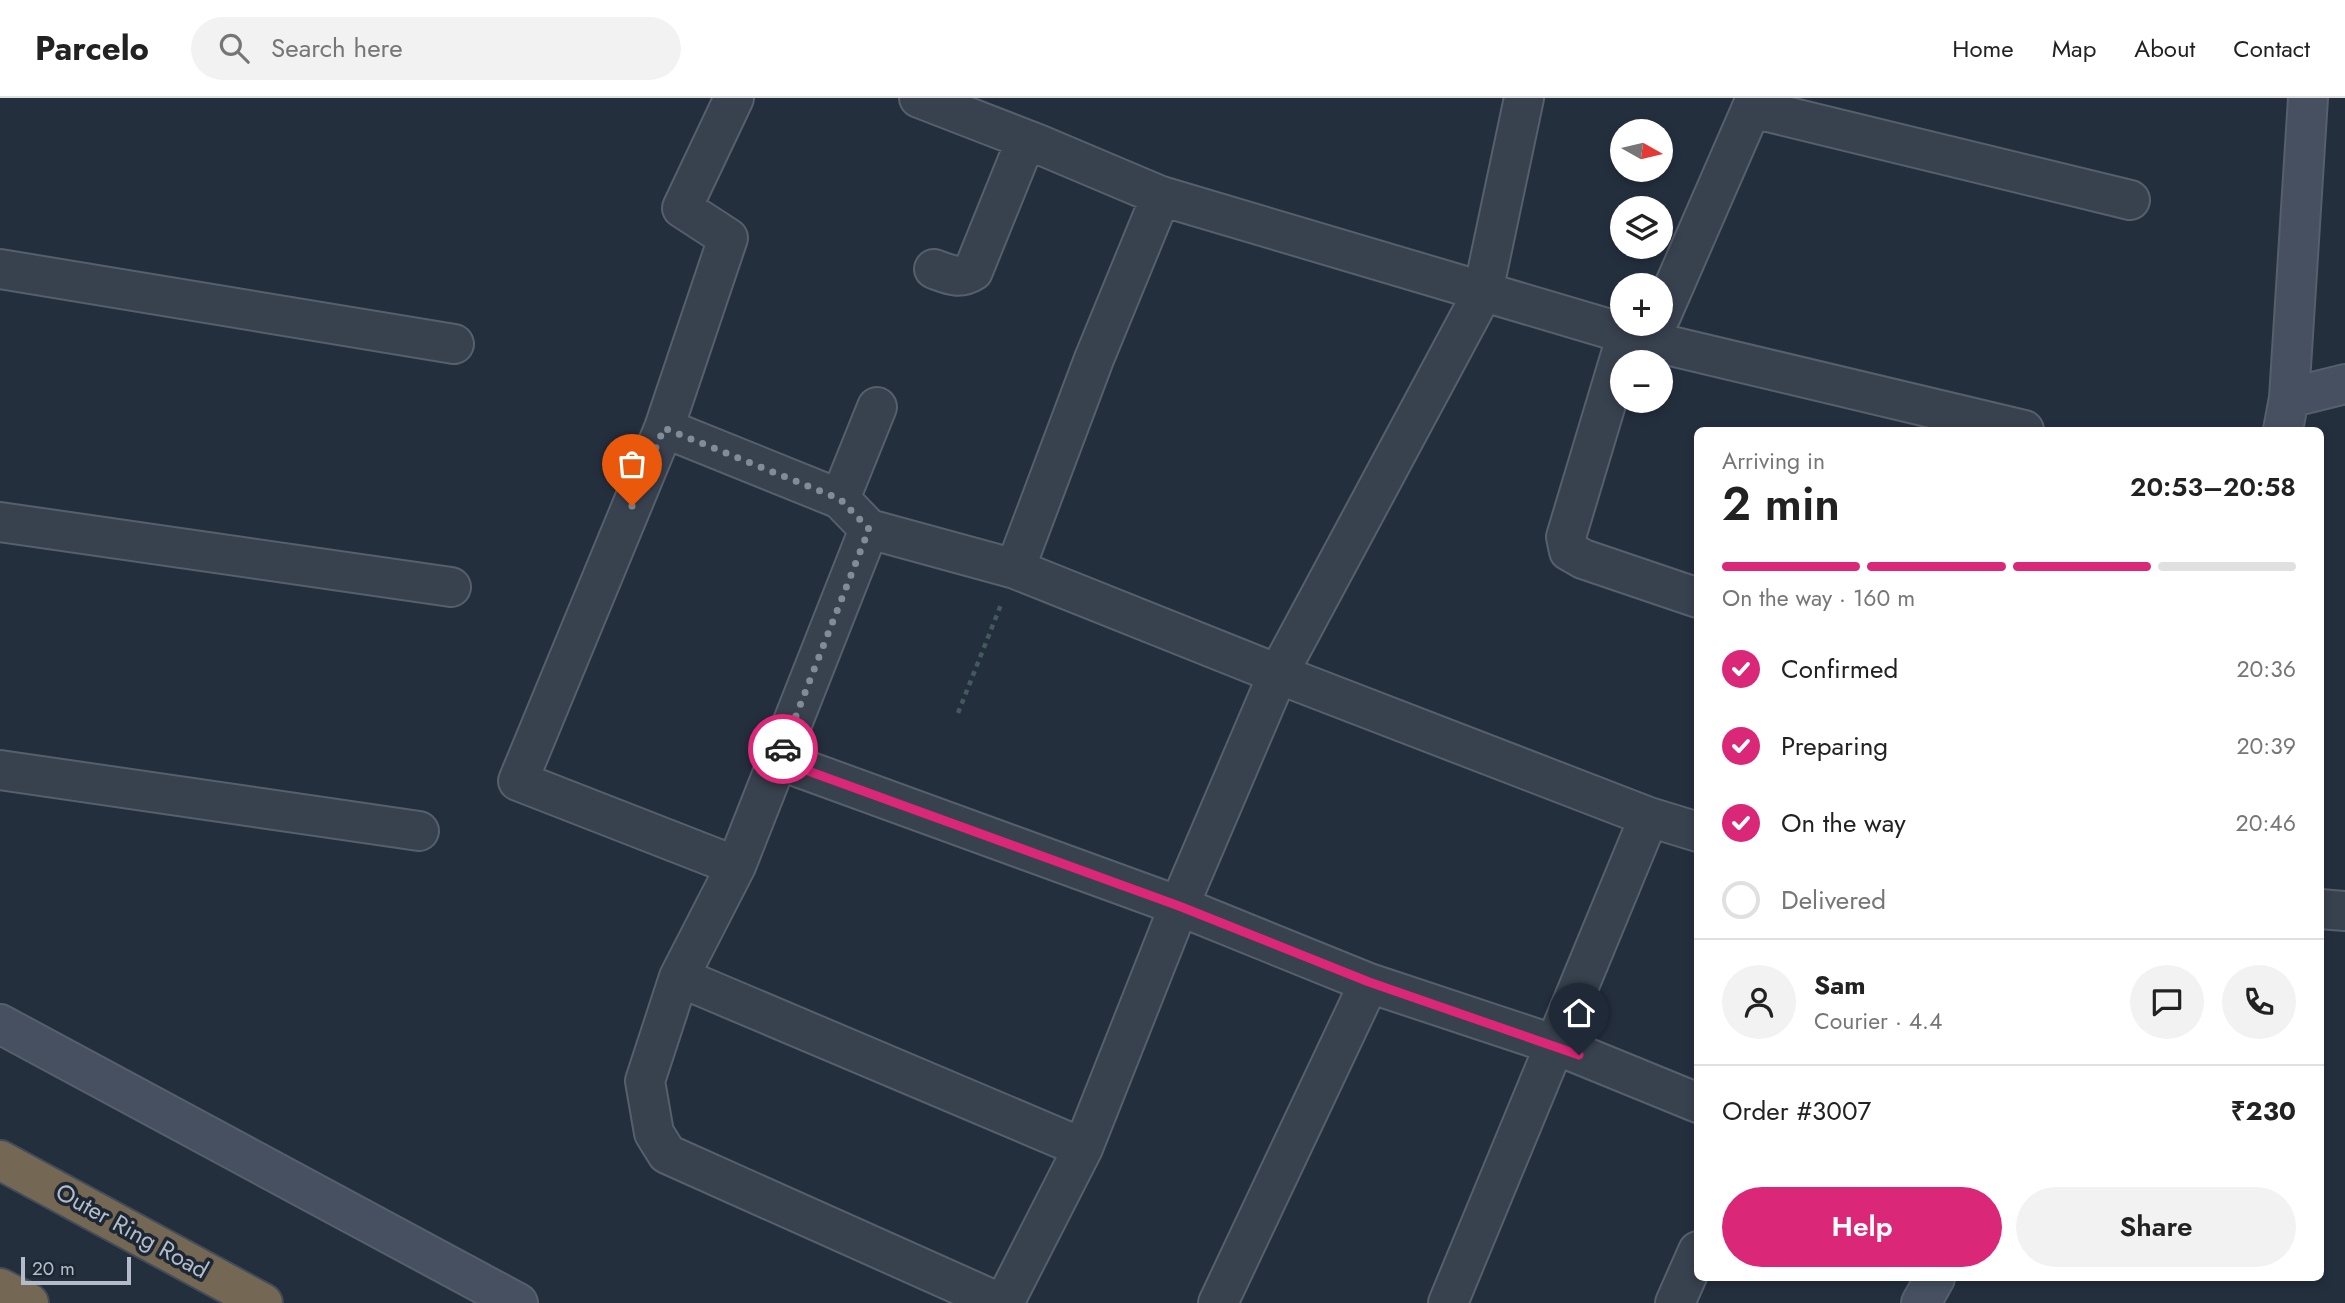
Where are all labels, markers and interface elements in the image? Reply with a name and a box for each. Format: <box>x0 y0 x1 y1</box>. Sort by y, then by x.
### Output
search box <box>191 17 681 80</box>
text: Parcelo <box>35 25 149 72</box>
icon: search <box>215 29 253 67</box>
text: Search here <box>271 29 403 67</box>
text: Home <box>1952 31 2014 66</box>
text: Map <box>2052 31 2096 66</box>
text: About <box>2134 31 2195 66</box>
text: Contact <box>2233 31 2310 66</box>
north arrow <box>1610 119 1673 182</box>
map controls <box>1610 119 1673 413</box>
button: layers <box>1610 196 1673 259</box>
button: + <box>1610 273 1673 336</box>
button: − <box>1610 350 1673 413</box>
pin <box>602 434 662 506</box>
text: Arriving in <box>1722 444 1825 478</box>
icon: bag <box>613 445 651 483</box>
text: 20:53–20:58 <box>2130 468 2296 506</box>
text: 2 min <box>1722 471 1840 537</box>
text: On the way · 160 m <box>1722 581 1915 615</box>
icon: check <box>1722 650 1760 688</box>
text: Confirmed <box>1781 650 1898 688</box>
text: 20:36 <box>2236 652 2296 686</box>
courier <box>748 714 818 784</box>
icon: check <box>1722 727 1760 765</box>
text: Preparing <box>1781 727 1888 765</box>
text: 20:39 <box>2236 729 2296 763</box>
icon: car <box>764 730 802 768</box>
icon: check <box>1722 804 1760 842</box>
text: On the way <box>1781 804 1906 842</box>
text: 20:46 <box>2236 806 2296 840</box>
text: Delivered <box>1781 881 1886 919</box>
button: person <box>1722 965 1796 1039</box>
button: chat <box>2130 965 2204 1039</box>
button: phone <box>2222 965 2296 1039</box>
text: Sam <box>1814 966 1866 1004</box>
pin <box>1549 983 1609 1055</box>
icon: home <box>1560 994 1598 1032</box>
text: Courier · 4.4 <box>1814 1004 1942 1038</box>
text: Order #3007 <box>1722 1092 1871 1130</box>
text: ₹230 <box>2231 1092 2296 1130</box>
street label: Outer Ring Road <box>49 1174 215 1287</box>
button: Help <box>1722 1187 2002 1267</box>
button: Share <box>2016 1187 2296 1267</box>
scale bar <box>21 1254 131 1286</box>
text: 20 m <box>32 1255 75 1282</box>

